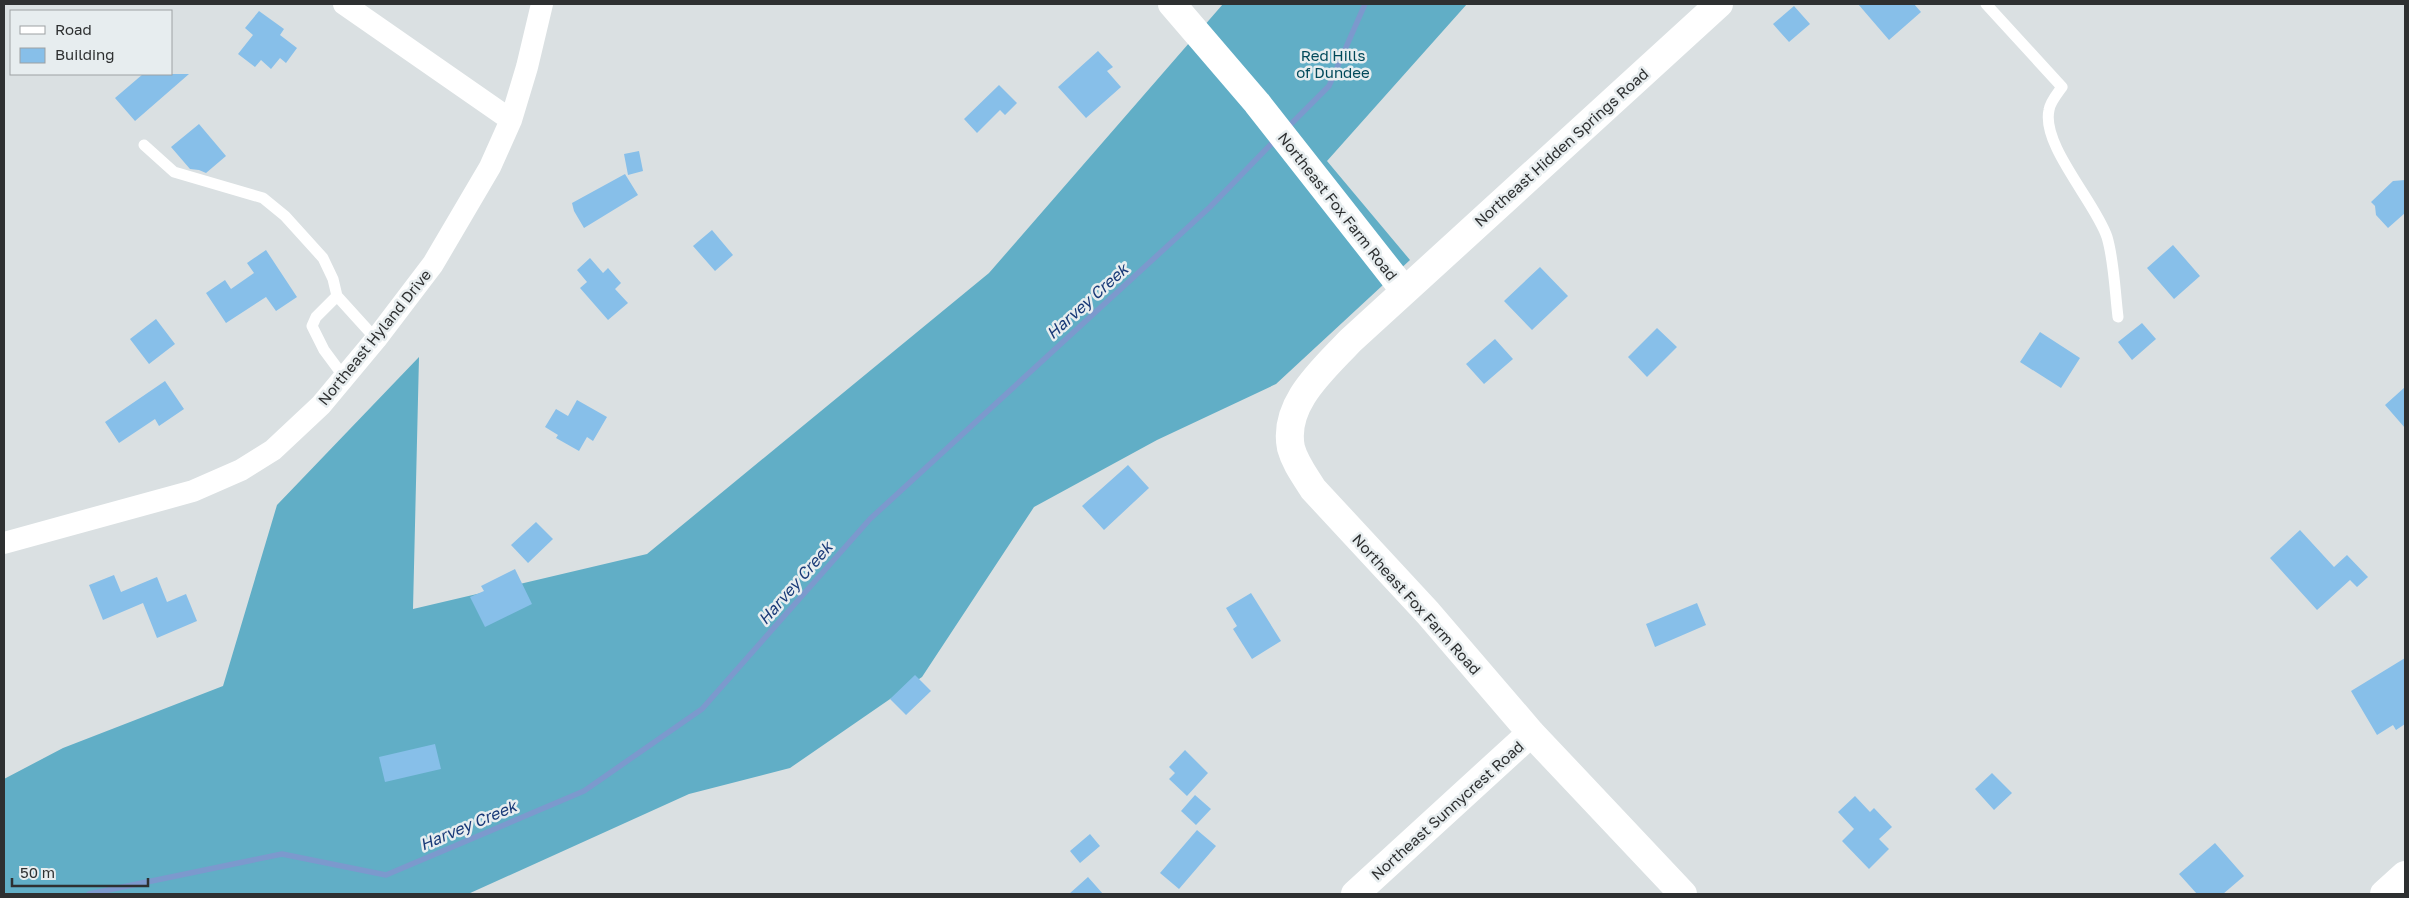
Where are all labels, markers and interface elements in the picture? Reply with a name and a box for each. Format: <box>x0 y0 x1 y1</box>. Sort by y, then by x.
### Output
legend <box>10 10 172 75</box>
text: Road <box>55 20 92 38</box>
text: Building <box>55 45 115 63</box>
park label: Red Hills of Dundee <box>1296 46 1370 81</box>
street label: Northeast Hidden Springs Road <box>1470 64 1652 230</box>
street label: Northeast Fox Farm Road <box>1275 128 1401 284</box>
water label: Harvey Creek <box>1042 258 1133 343</box>
street label: Northeast Hyland Drive <box>314 265 434 408</box>
street label: Northeast Fox Farm Road <box>1349 530 1485 678</box>
water label: Harvey Creek <box>754 536 838 628</box>
street label: Northeast Sunnycrest Road <box>1367 737 1527 883</box>
water label: Harvey Creek <box>417 795 521 854</box>
scale bar <box>12 856 149 888</box>
text: 50 m <box>20 863 55 881</box>

